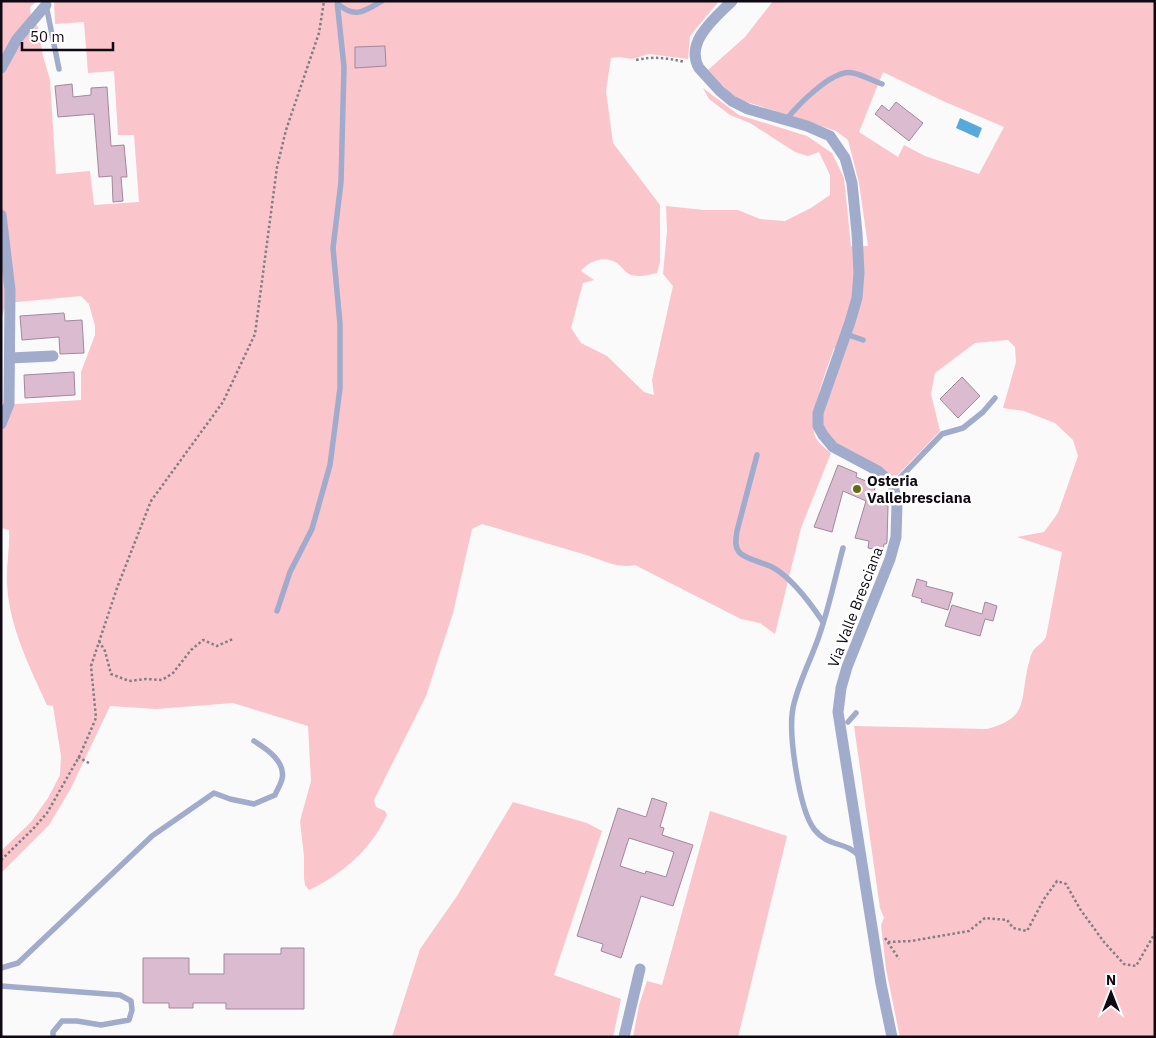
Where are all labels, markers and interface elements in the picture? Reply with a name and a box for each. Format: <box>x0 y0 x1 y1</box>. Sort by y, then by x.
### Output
scale bar <box>22 20 114 52</box>
text: 50 m <box>30 27 65 46</box>
place label: Osteria Vallebresciana <box>867 471 972 507</box>
marker: Osteria Vallebresciana <box>851 483 863 495</box>
street label: Via Valle Bresciana <box>823 544 887 670</box>
north arrow <box>1086 968 1136 1018</box>
text: N <box>1106 971 1116 989</box>

